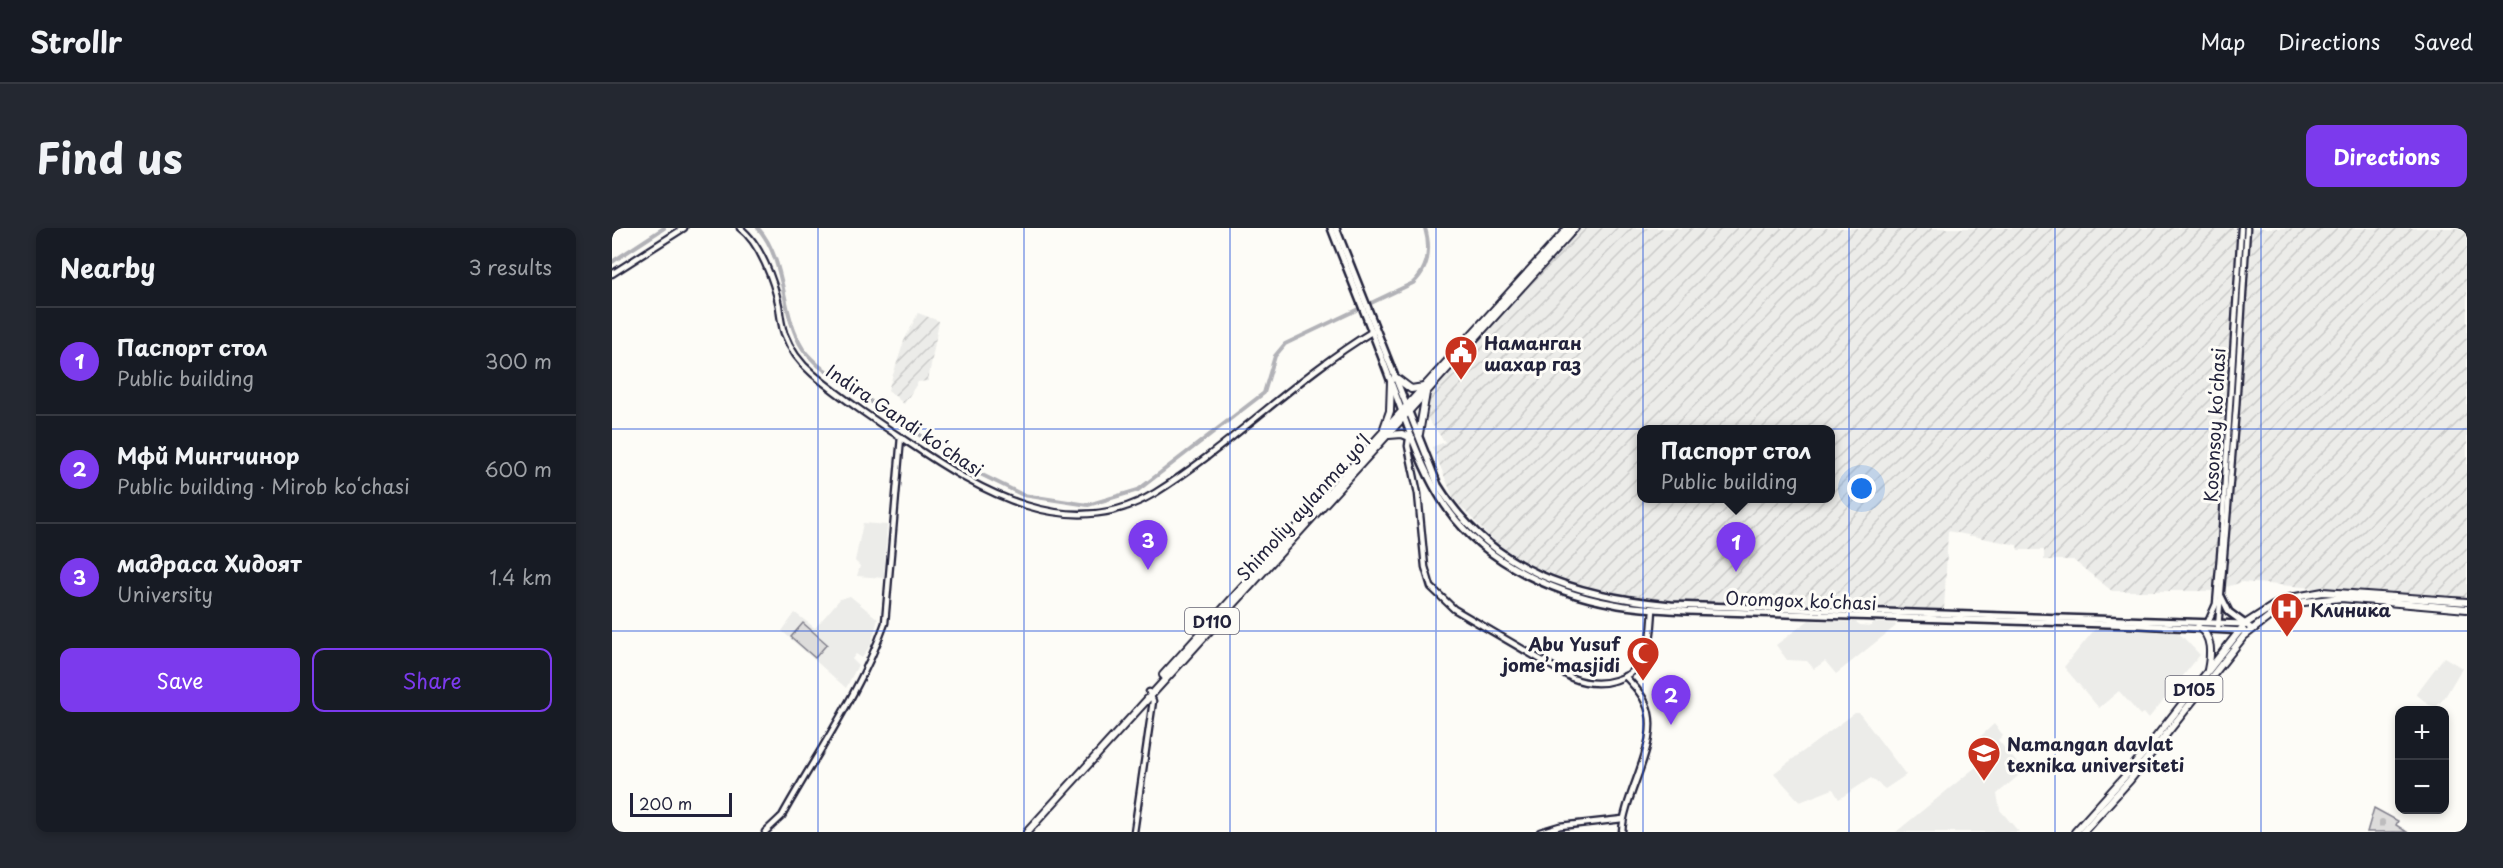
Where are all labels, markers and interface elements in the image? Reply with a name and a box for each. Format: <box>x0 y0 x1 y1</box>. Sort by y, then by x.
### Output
text: Strollr <box>30 20 122 63</box>
text: Map <box>2200 25 2245 57</box>
text: Directions <box>2278 25 2380 57</box>
text: Saved <box>2413 25 2473 57</box>
text: Find us <box>36 125 183 188</box>
button: Directions <box>2306 125 2467 187</box>
text: Nearby <box>60 248 155 287</box>
text: 3 results <box>469 252 552 282</box>
place label: Наманган шахар газ <box>1484 329 1582 377</box>
text: Паспорт стол <box>117 330 268 363</box>
public building icon: Наманган шахар газ <box>1443 334 1479 381</box>
text: 1 <box>75 346 84 376</box>
text: 300 m <box>485 346 552 376</box>
street label: Kosonsoy koʻchasi <box>2196 347 2232 503</box>
street label: Indira Gandi koʻchasi <box>821 357 989 483</box>
text: Public building <box>117 363 254 393</box>
popup <box>1637 425 1835 503</box>
street label: Shimoliy aylanma yoʻl <box>1230 428 1376 586</box>
text: Паспорт стол <box>1661 433 1811 466</box>
text: Мфй Мингчинор <box>117 438 300 471</box>
text: 2 <box>72 454 87 484</box>
text: 600 m <box>484 454 552 484</box>
text: Public building <box>1661 466 1798 496</box>
text: Public building · Mirob koʻchasi <box>117 471 410 501</box>
your location <box>1847 474 1876 503</box>
pin: 3 <box>1128 520 1168 570</box>
pin: 1 <box>1716 522 1756 572</box>
text: мадраса Хидоят <box>117 546 302 579</box>
text: 3 <box>73 562 86 592</box>
text: 1.4 km <box>490 562 552 592</box>
text: University <box>117 579 213 609</box>
street label: Oromgox ko‘chasi <box>1725 584 1877 616</box>
hospital icon: Клиника <box>2269 591 2305 638</box>
place label: Клиника <box>2310 596 2392 623</box>
road number: D110 <box>1185 608 1239 634</box>
place label: Abu Yusuf jome’ masjidi <box>1499 630 1621 678</box>
mosque icon: Abu Yusuf jome’ masjidi <box>1625 635 1661 682</box>
button: Save <box>60 648 300 712</box>
button: Share <box>312 648 552 712</box>
pin: 2 <box>1652 676 1690 725</box>
road number: D105 <box>2166 676 2222 702</box>
map controls <box>2395 706 2449 814</box>
button: + <box>2395 706 2449 760</box>
place label: Namangan davlat texnika universiteti <box>2007 730 2184 778</box>
school or university icon: Namangan davlat texnika universiteti <box>1966 735 2002 782</box>
button: − <box>2395 760 2449 814</box>
scale bar <box>630 790 732 818</box>
text: 200 m <box>639 791 692 815</box>

